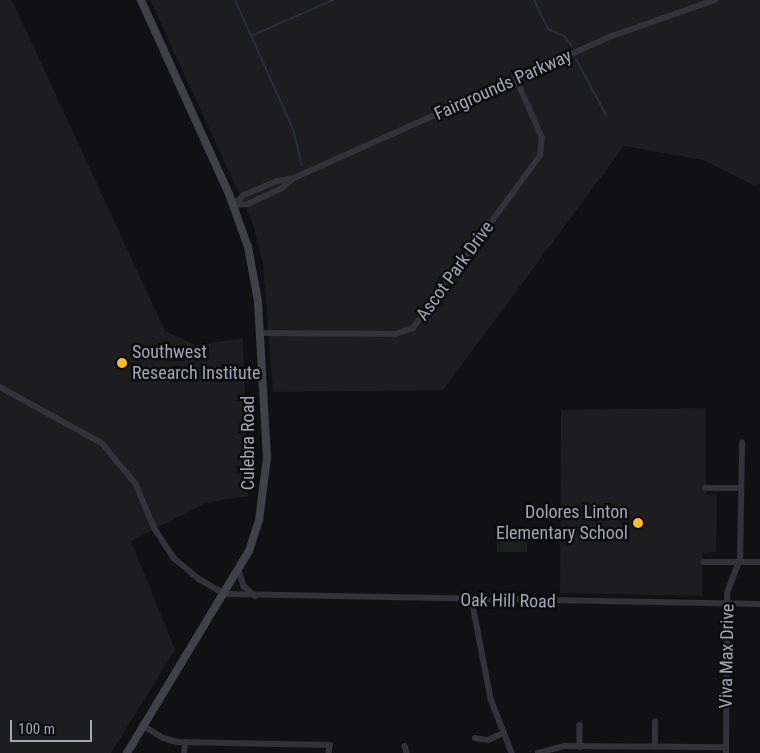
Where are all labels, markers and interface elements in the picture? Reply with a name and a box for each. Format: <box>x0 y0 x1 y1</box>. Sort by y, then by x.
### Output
street label: Fairgrounds Parkway <box>431 45 575 125</box>
street label: Ascot Park Drive <box>412 217 498 325</box>
place label: Southwest Research Institute <box>132 342 260 384</box>
marker: Southwest Research Institute <box>116 357 128 369</box>
street label: Culebra Road <box>237 396 259 490</box>
place label: Dolores Linton Elementary School <box>496 502 628 544</box>
marker: Dolores Linton Elementary School <box>632 517 644 529</box>
street label: Oak Hill Road <box>460 589 556 613</box>
street label: Viva Max Drive <box>715 603 739 709</box>
scale bar <box>12 710 95 742</box>
text: 100 m <box>18 720 55 738</box>

